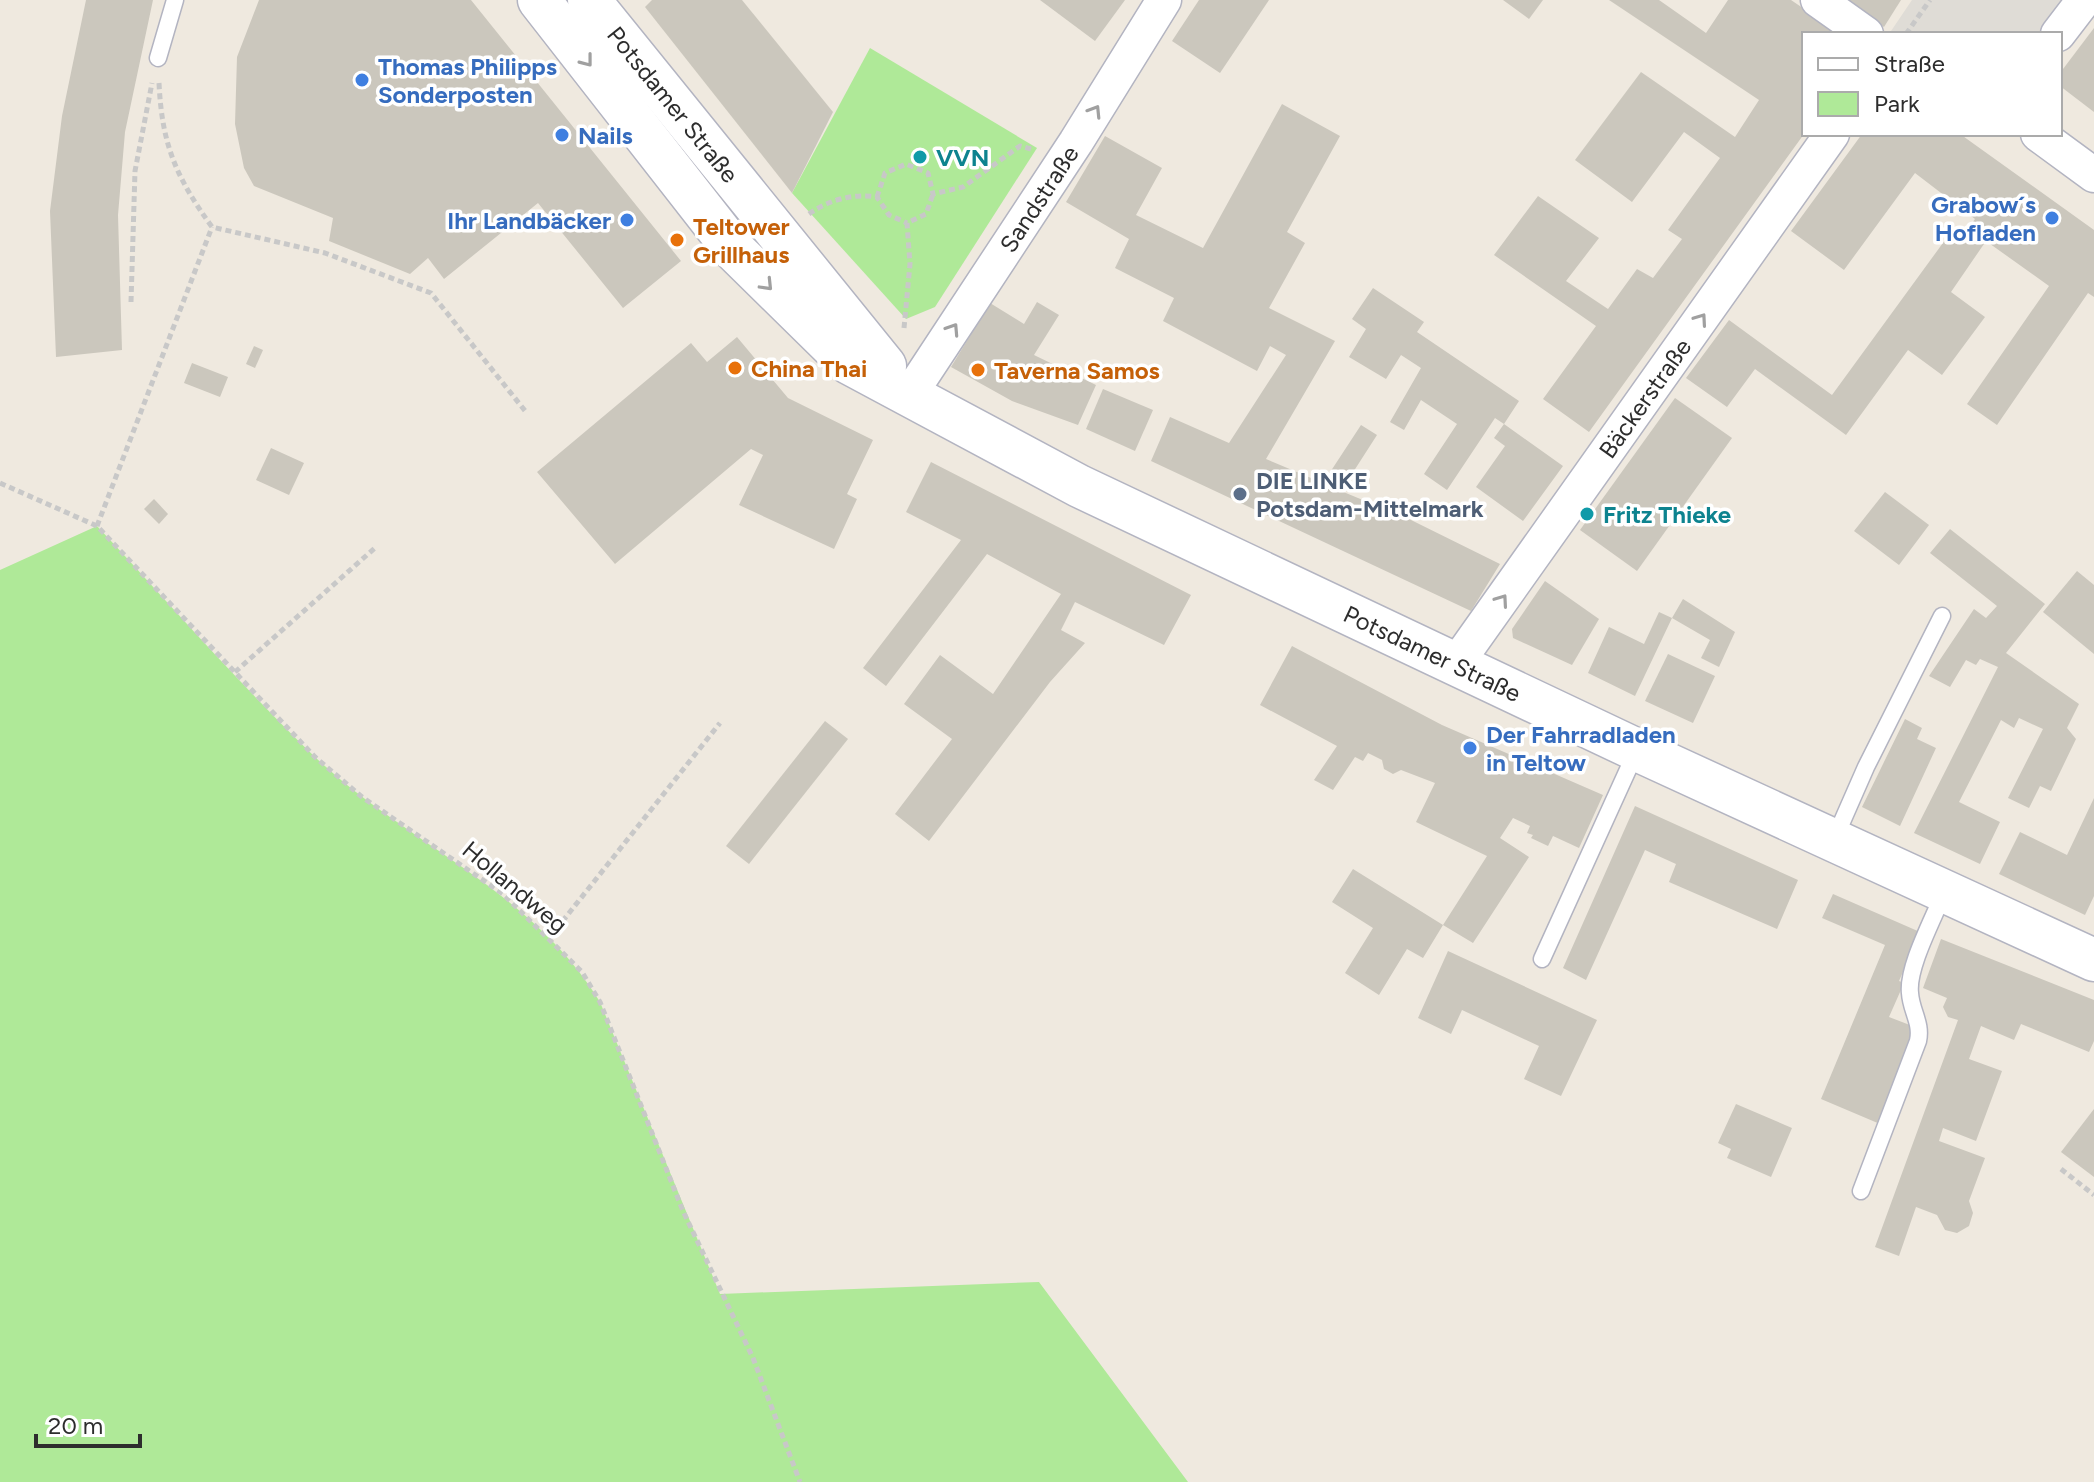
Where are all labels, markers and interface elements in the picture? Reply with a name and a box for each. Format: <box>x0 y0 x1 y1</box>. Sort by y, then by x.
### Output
street label: Potsdamer Straße <box>601 20 745 188</box>
legend <box>1802 32 2062 136</box>
text: Straße <box>1874 49 1945 78</box>
place label: Thomas Philipps Sonderposten <box>378 52 557 109</box>
one-way arrow <box>577 53 591 67</box>
marker: Thomas Philipps Sonderposten <box>353 71 371 89</box>
text: Park <box>1874 89 1920 118</box>
one-way arrow <box>1085 105 1101 120</box>
place label: Nails <box>578 121 633 150</box>
marker: Nails <box>553 126 571 144</box>
street label: Sandstraße <box>993 140 1084 257</box>
place label: VVN <box>936 143 989 172</box>
marker: VVN <box>911 148 929 166</box>
place label: Grabow´s Hofladen <box>1931 190 2036 247</box>
place label: Ihr Landbäcker <box>447 206 611 235</box>
marker: Grabow´s Hofladen <box>2043 209 2061 227</box>
marker: Ihr Landbäcker <box>618 211 636 229</box>
place label: Teltower Grillhaus <box>693 212 790 269</box>
marker: Teltower Grillhaus <box>668 231 686 249</box>
one-way arrow <box>758 276 773 290</box>
one-way arrow <box>1691 314 1706 328</box>
one-way arrow <box>943 323 958 337</box>
street label: Bäckerstraße <box>1592 333 1697 464</box>
place label: China Thai <box>751 354 867 383</box>
place label: Taverna Samos <box>994 356 1160 385</box>
marker: China Thai <box>726 359 744 377</box>
marker: Taverna Samos <box>969 361 987 379</box>
place label: DIE LINKE Potsdam-Mittelmark <box>1256 466 1484 523</box>
marker: DIE LINKE Potsdam-Mittelmark <box>1231 485 1249 503</box>
place label: Fritz Thieke <box>1603 500 1731 529</box>
marker: Fritz Thieke <box>1578 505 1596 523</box>
one-way arrow <box>1492 594 1507 609</box>
street label: Potsdamer Straße <box>1339 599 1526 707</box>
place label: Der Fahrradladen in Teltow <box>1486 720 1676 777</box>
marker: Der Fahrradladen in Teltow <box>1461 739 1479 757</box>
street label: Hollandweg <box>457 835 573 939</box>
scale bar <box>36 1398 140 1448</box>
text: 20 m <box>48 1411 103 1440</box>

